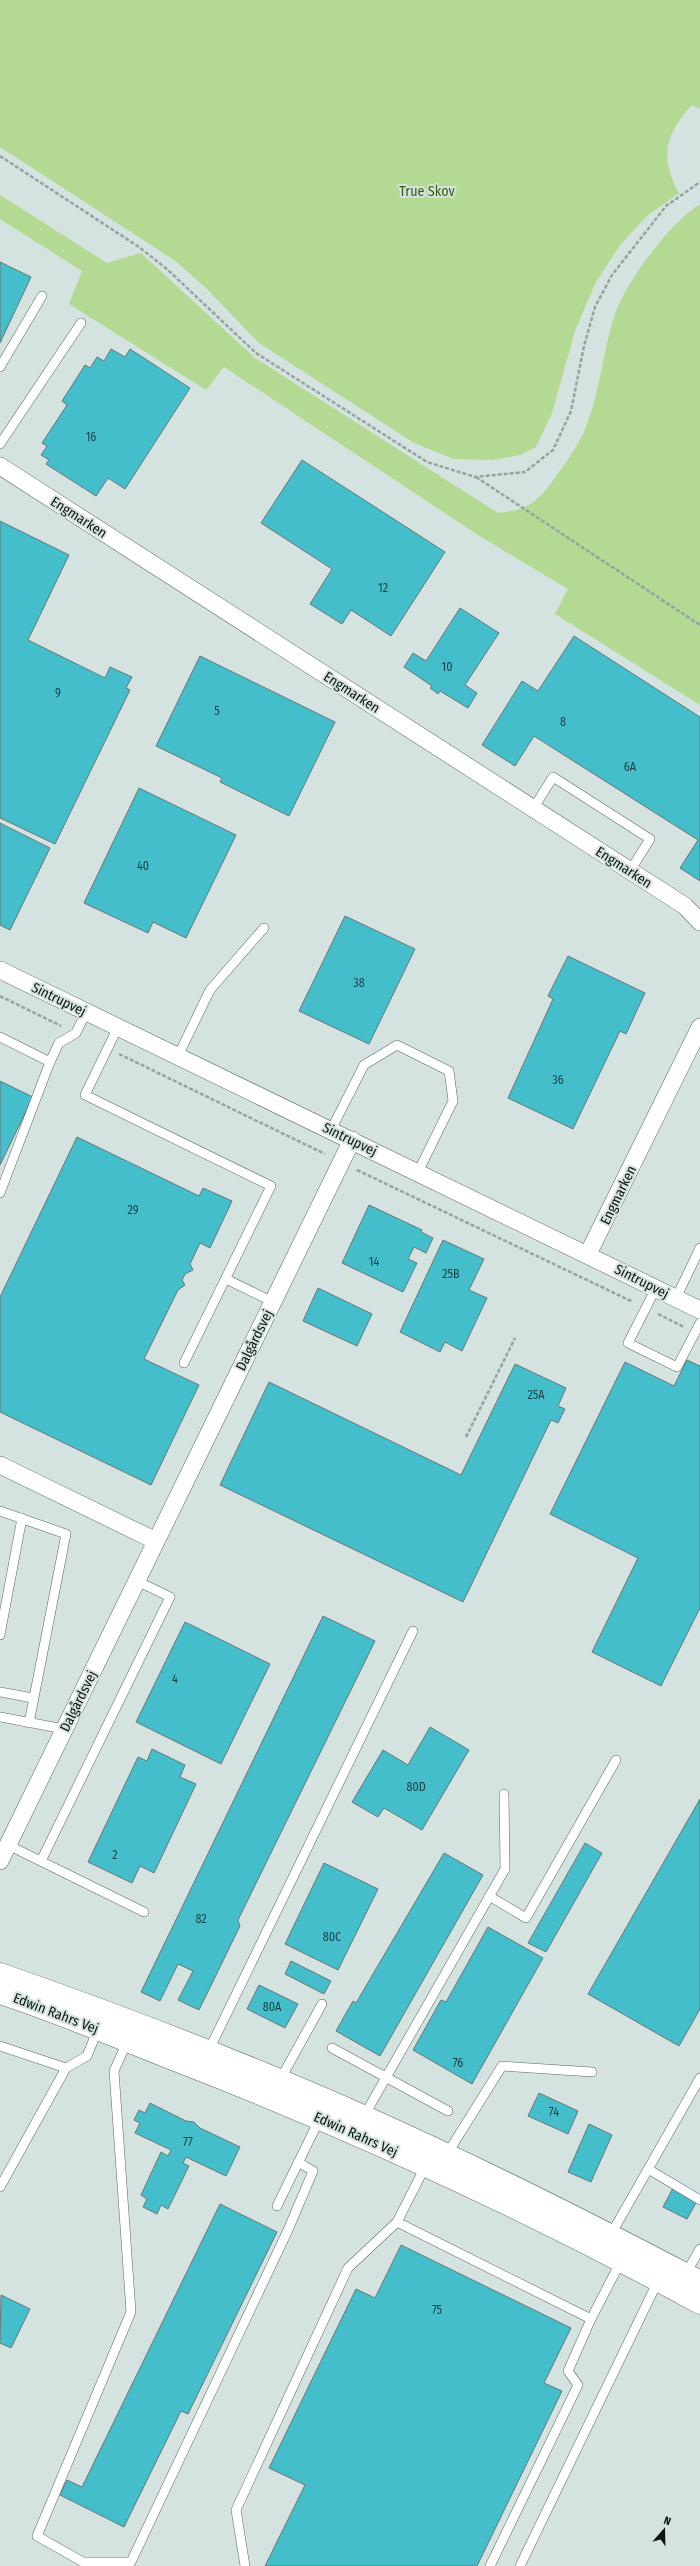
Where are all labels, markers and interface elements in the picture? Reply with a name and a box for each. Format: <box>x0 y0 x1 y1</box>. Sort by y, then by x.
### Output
park label: True Skov <box>399 183 455 200</box>
house number: 16 <box>86 430 96 444</box>
street label: Engmarken <box>47 493 110 542</box>
house number: 12 <box>378 581 388 595</box>
house number: 10 <box>442 660 452 674</box>
street label: Engmarken <box>320 668 383 717</box>
house number: 9 <box>55 686 61 700</box>
house number: 5 <box>214 704 220 718</box>
house number: 8 <box>560 715 566 729</box>
house number: 6A <box>624 760 637 774</box>
street label: Engmarken <box>592 843 655 892</box>
house number: 40 <box>137 859 149 873</box>
house number: 38 <box>353 976 365 990</box>
street label: Sintrupvej <box>29 979 89 1020</box>
house number: 36 <box>552 1073 564 1087</box>
street label: Sintrupvej <box>320 1119 380 1160</box>
street label: Engmarken <box>597 1163 640 1228</box>
house number: 29 <box>127 1203 139 1217</box>
house number: 14 <box>369 1255 379 1269</box>
street label: Sintrupvej <box>612 1261 672 1302</box>
house number: 25B <box>442 1267 460 1281</box>
street label: Dalgårdsvej <box>232 1307 277 1374</box>
house number: 25A <box>527 1388 545 1402</box>
street label: Dalgårdsvej <box>56 1668 101 1735</box>
house number: 4 <box>172 1672 178 1686</box>
house number: 80D <box>406 1780 426 1794</box>
house number: 2 <box>112 1848 118 1862</box>
house number: 82 <box>195 1912 207 1926</box>
house number: 80C <box>323 1930 341 1944</box>
street label: Edwin Rahrs Vej <box>11 1989 101 2038</box>
house number: 80A <box>263 2000 282 2014</box>
house number: 76 <box>453 2056 463 2070</box>
house number: 74 <box>549 2105 559 2119</box>
street label: Edwin Rahrs Vej <box>311 2108 400 2161</box>
house number: 77 <box>183 2135 193 2149</box>
house number: 75 <box>432 2303 443 2317</box>
north arrow <box>644 2510 684 2550</box>
text: N <box>662 2514 673 2528</box>

